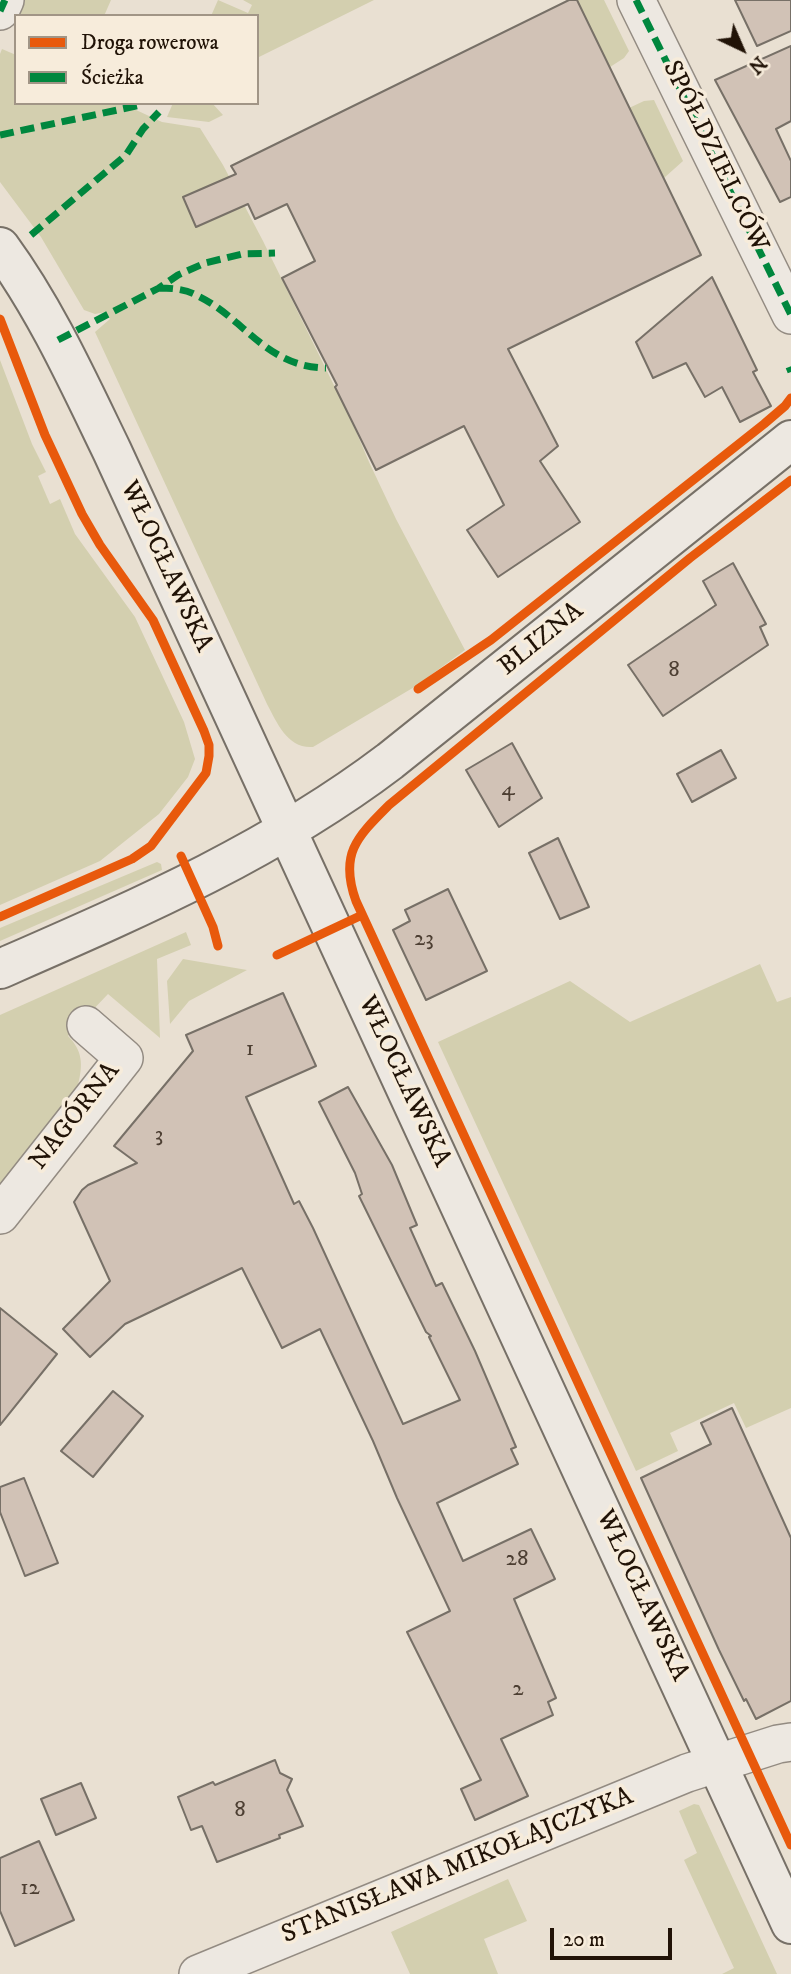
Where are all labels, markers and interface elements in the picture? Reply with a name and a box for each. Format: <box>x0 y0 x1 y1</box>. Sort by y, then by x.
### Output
legend <box>14 14 259 105</box>
north arrow <box>707 14 777 84</box>
text: Droga rowerowa <box>81 30 219 56</box>
text: N <box>743 51 771 78</box>
street label: SPÓŁDZIELCÓW <box>654 56 774 258</box>
text: Ścieżka <box>81 65 144 91</box>
street label: WŁOCŁAWSKA <box>112 476 218 658</box>
street label: BLIZNA <box>493 596 591 684</box>
house number: 8 <box>668 657 680 685</box>
house number: 4 <box>501 776 515 804</box>
house number: 23 <box>414 926 434 954</box>
street label: WŁOCŁAWSKA <box>350 991 456 1173</box>
house number: 1 <box>246 1036 254 1064</box>
street label: NAGÓRNA <box>24 1057 128 1177</box>
house number: 3 <box>155 1122 163 1150</box>
street label: WŁOCŁAWSKA <box>588 1505 694 1687</box>
house number: 28 <box>506 1546 528 1574</box>
house number: 2 <box>512 1676 524 1704</box>
street label: STANISŁAWA MIKOŁAJCZYKA <box>278 1782 638 1952</box>
house number: 8 <box>234 1797 246 1825</box>
house number: 12 <box>20 1875 40 1903</box>
scale bar <box>553 1914 676 1958</box>
text: 20 m <box>563 1927 605 1953</box>

